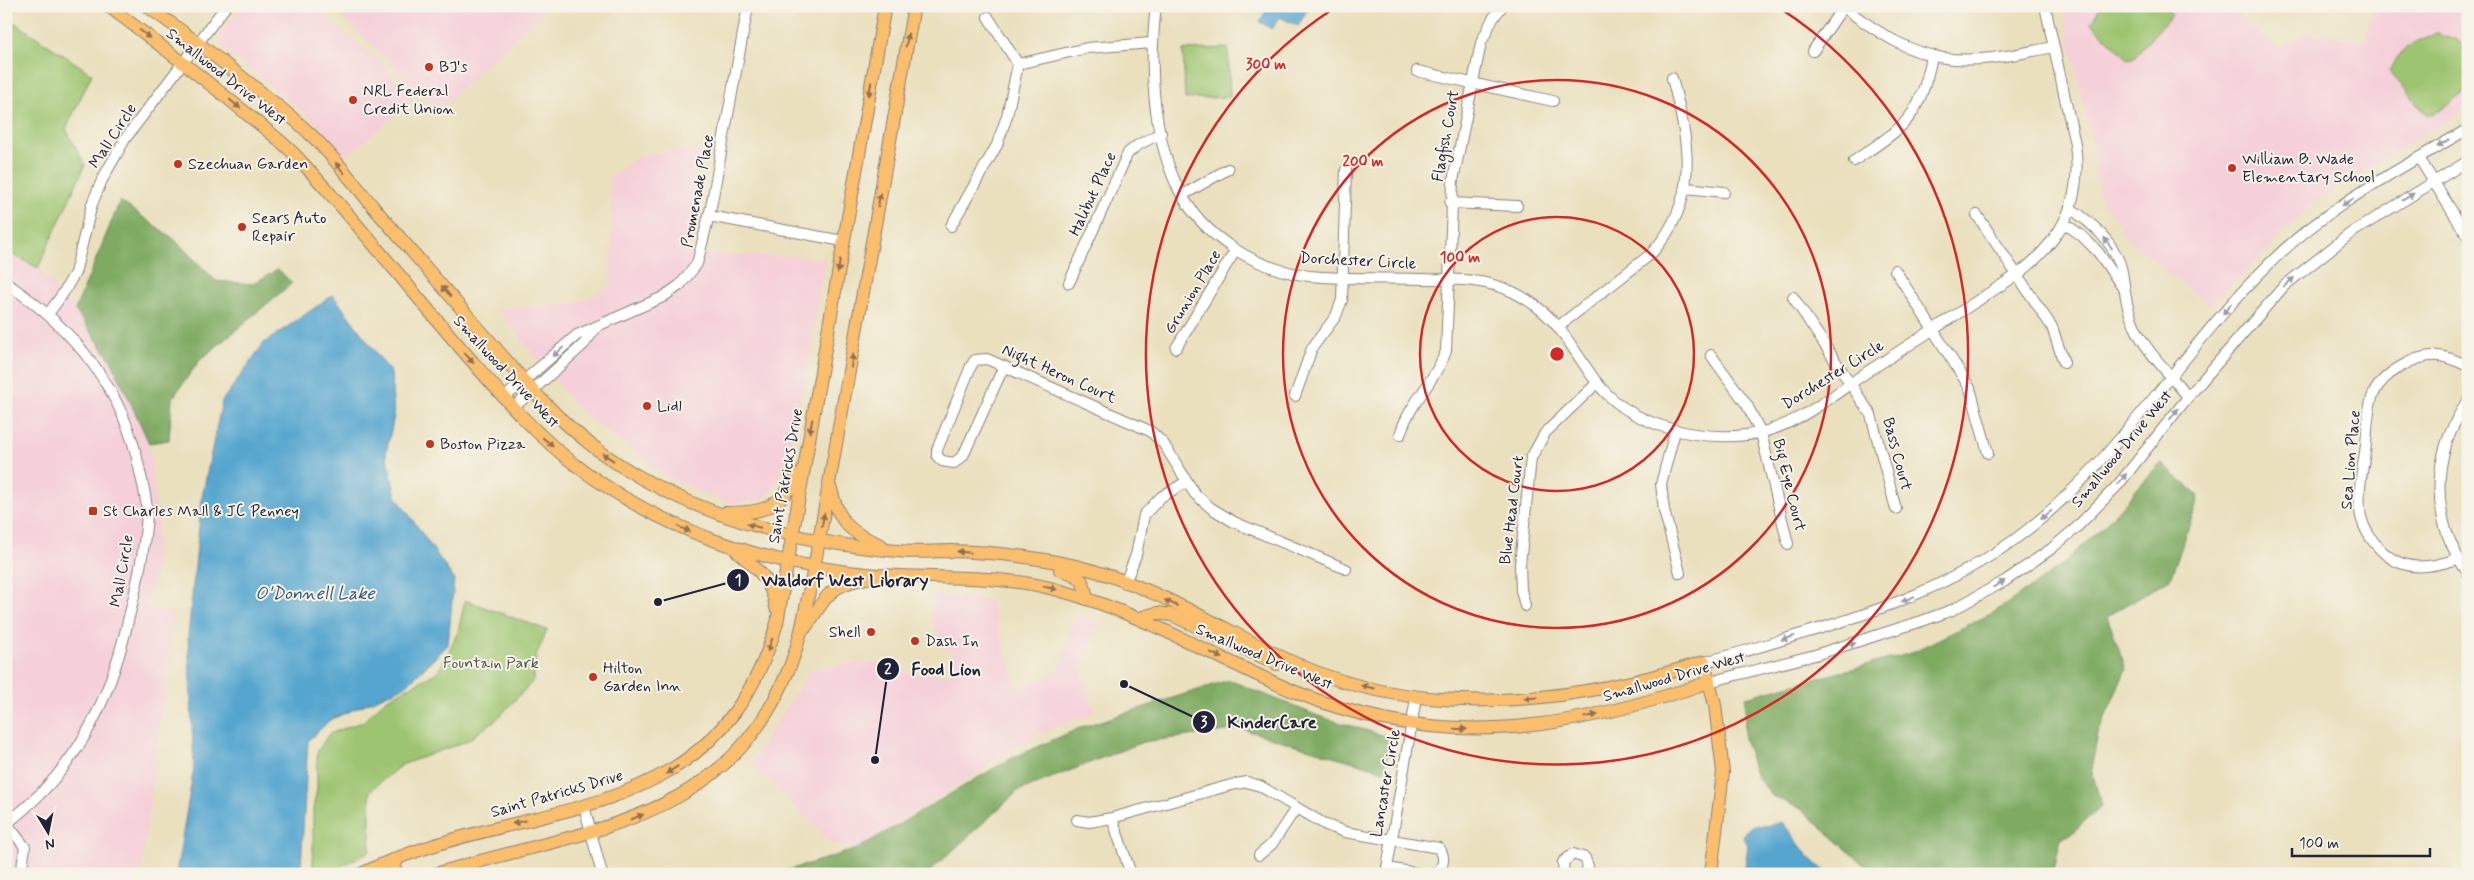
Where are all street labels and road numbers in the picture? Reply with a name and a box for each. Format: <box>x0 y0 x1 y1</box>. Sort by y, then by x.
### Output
street label: Smallwood Drive West <box>162 24 290 130</box>
street label: Flagfish Court <box>1428 88 1465 184</box>
street label: Mall Circle <box>84 100 142 172</box>
street label: Promenade Place <box>677 133 719 249</box>
street label: Halibut Place <box>1064 149 1122 239</box>
street label: Grunion Place <box>1160 246 1226 338</box>
street label: Dorchester Circle <box>1299 247 1417 275</box>
street label: Smallwood Drive West <box>448 311 564 433</box>
street label: Dorchester Circle <box>1778 335 1888 415</box>
street label: Night Heron Court <box>998 339 1120 410</box>
street label: Smallwood Drive West <box>2067 386 2177 512</box>
street label: Saint Patricks Drive <box>764 407 808 545</box>
street label: Sea Lion Place <box>2336 409 2366 511</box>
street label: Bass Court <box>1877 415 1917 493</box>
street label: Big Eye Court <box>1766 437 1811 534</box>
street label: Blue Head Court <box>1495 454 1529 566</box>
street label: Mall Circle <box>105 533 139 609</box>
street label: Smallwood Drive West <box>1192 619 1336 695</box>
street label: Smallwood Drive West <box>1601 647 1747 707</box>
street label: Lancaster Circle <box>1366 727 1406 839</box>
street label: Saint Patricks Drive <box>488 765 626 823</box>

